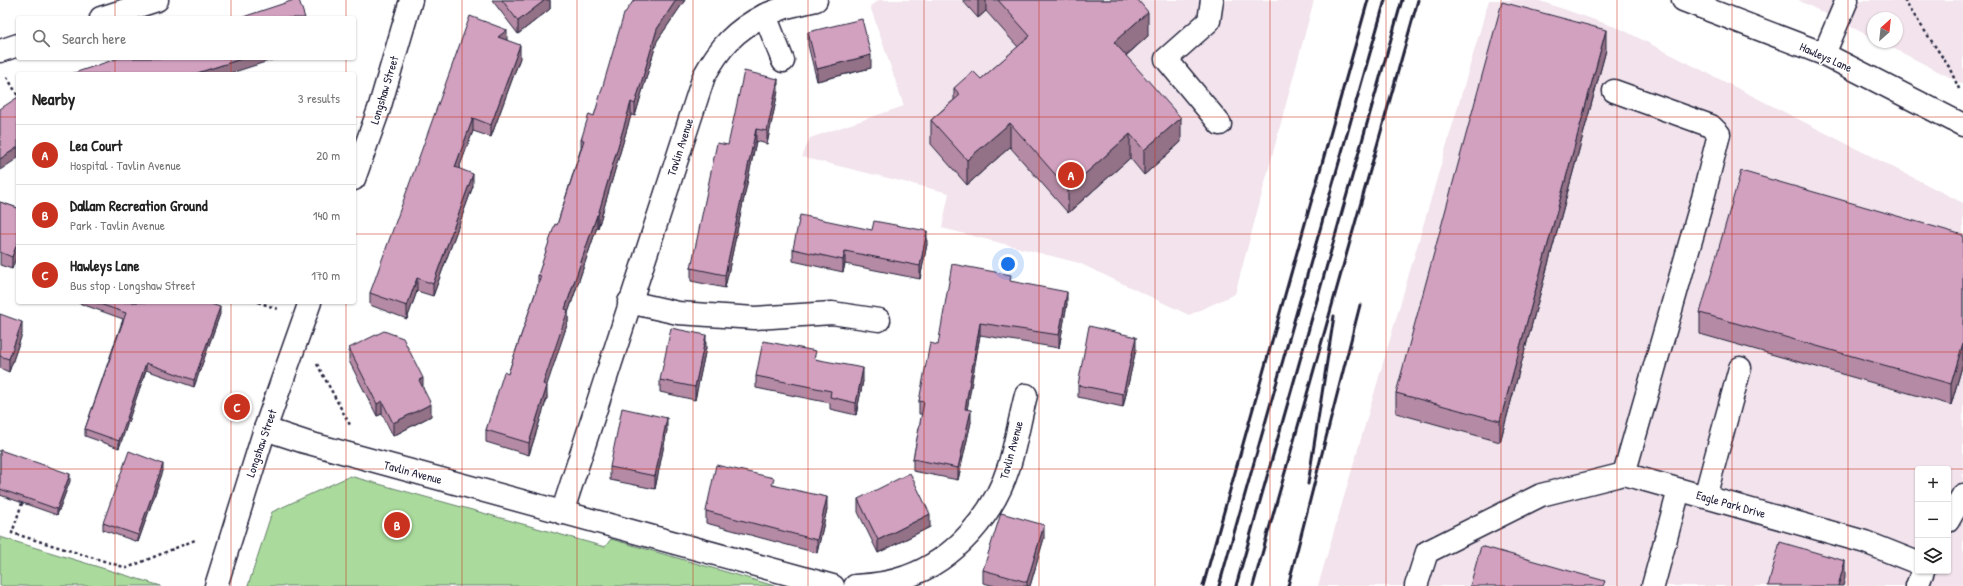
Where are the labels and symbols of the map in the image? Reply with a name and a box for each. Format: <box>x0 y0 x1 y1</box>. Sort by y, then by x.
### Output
north arrow <box>1867 12 1903 48</box>
street label: Hawleys Lane <box>1797 38 1855 76</box>
street label: Longshaw Street <box>366 53 403 126</box>
street label: Tavlin Avenue <box>663 116 697 178</box>
pin: A <box>1058 160 1084 190</box>
your location <box>998 254 1018 274</box>
pin: C <box>224 392 250 422</box>
street label: Longshaw Street <box>241 406 281 479</box>
street label: Tavlin Avenue <box>995 419 1027 481</box>
street label: Tavlin Avenue <box>382 456 444 488</box>
street label: Eagle Park Drive <box>1694 486 1768 522</box>
pin: B <box>384 510 410 540</box>

